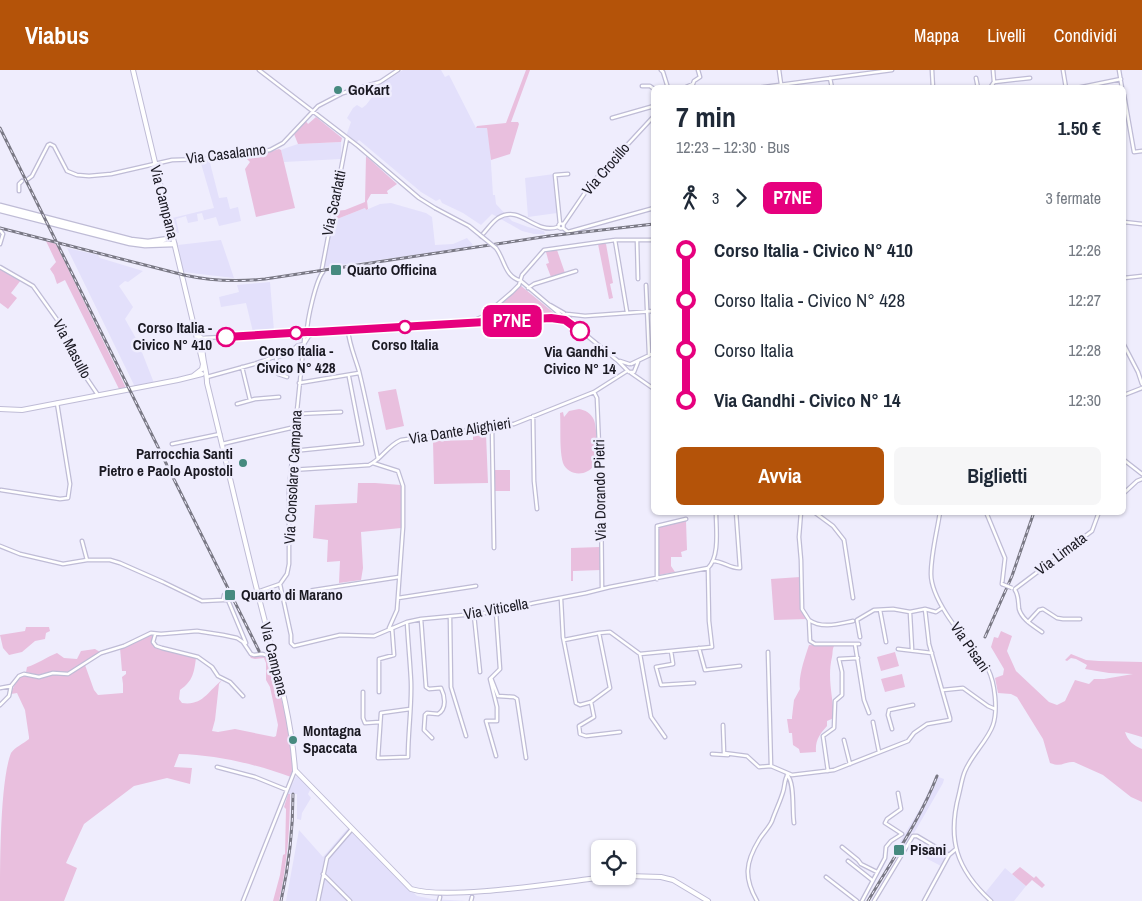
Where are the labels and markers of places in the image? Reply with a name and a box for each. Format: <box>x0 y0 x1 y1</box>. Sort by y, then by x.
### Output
place label: GoKart <box>348 79 390 100</box>
marker: GoKart <box>332 84 344 96</box>
place label: Quarto Officina <box>347 259 437 280</box>
marker: Quarto Officina <box>329 263 343 277</box>
place label: Corso Italia - Civico N° 410 <box>133 317 212 355</box>
marker: Corso Italia <box>398 320 412 334</box>
marker: Via Gandhi - Civico N° 14 <box>570 321 590 341</box>
marker: Corso Italia - Civico N° 428 <box>289 326 303 340</box>
marker: Corso Italia - Civico N° 410 <box>216 327 236 347</box>
place label: Corso Italia <box>372 334 439 355</box>
place label: Corso Italia - Civico N° 428 <box>256 340 336 378</box>
place label: Via Gandhi - Civico N° 14 <box>544 341 616 379</box>
place label: Parrocchia Santi Pietro e Paolo Apostoli <box>99 443 233 481</box>
marker: Parrocchia Santi Pietro e Paolo Apostoli <box>237 457 249 469</box>
place label: Quarto di Marano <box>241 584 343 605</box>
marker: Quarto di Marano <box>223 588 237 602</box>
place label: Montagna Spaccata <box>303 720 361 758</box>
marker: Montagna Spaccata <box>287 734 299 746</box>
place label: Pisani <box>910 839 946 860</box>
marker: Pisani <box>892 843 906 857</box>

